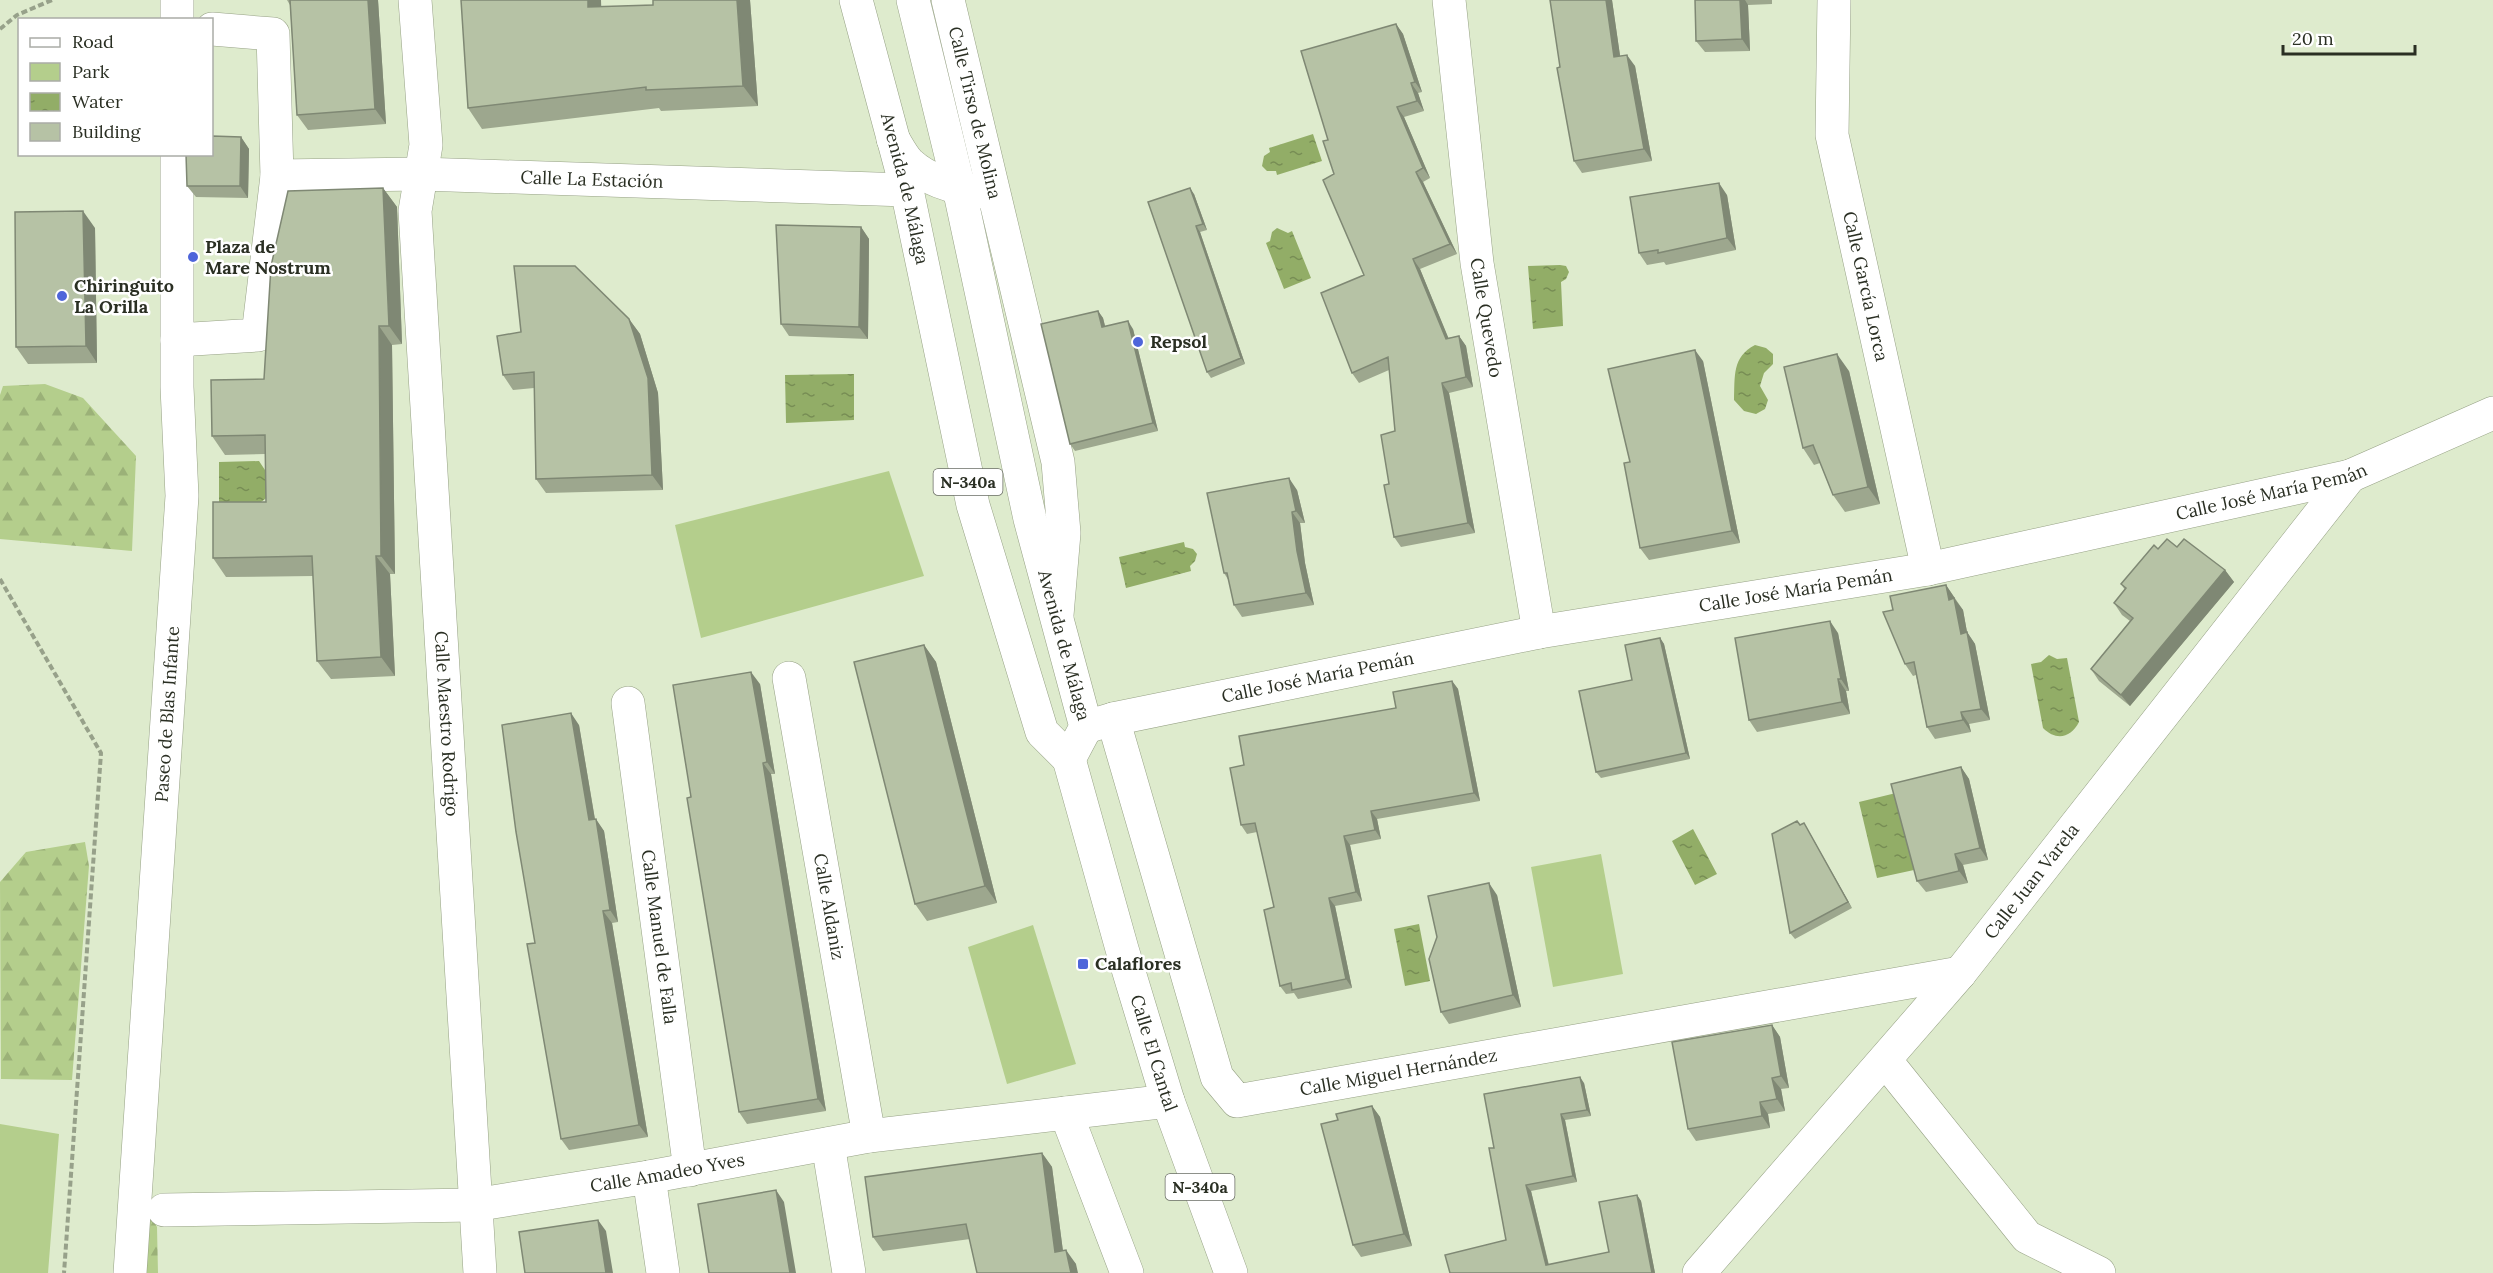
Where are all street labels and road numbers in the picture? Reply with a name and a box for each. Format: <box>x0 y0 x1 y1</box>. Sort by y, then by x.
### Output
street label: Calle Tirso de Molina <box>944 24 1007 201</box>
street label: Avenida de Málaga <box>876 109 934 266</box>
street label: Calle La Estación <box>520 165 664 193</box>
street label: Calle García Lorca <box>1838 209 1894 363</box>
street label: Calle Quevedo <box>1465 256 1508 379</box>
street label: Calle José María Pemán <box>2174 458 2371 525</box>
road number: N-340a <box>934 469 1002 495</box>
street label: Calle José María Pemán <box>1697 563 1894 617</box>
street label: Avenida de Málaga <box>1033 566 1096 723</box>
street label: Paseo de Blas Infante <box>150 625 184 803</box>
street label: Calle Maestro Rodrigo <box>430 630 464 817</box>
street label: Calle José María Pemán <box>1219 646 1416 708</box>
street label: Calle Juan Varela <box>1979 819 2084 944</box>
street label: Calle Manuel de Falla <box>637 848 683 1026</box>
street label: Calle Aldaniz <box>809 851 850 961</box>
street label: Calle El Cantal <box>1125 992 1183 1115</box>
street label: Calle Miguel Hernández <box>1298 1043 1499 1101</box>
street label: Calle Amadeo Yves <box>588 1147 746 1197</box>
road number: N-340a <box>1166 1174 1234 1200</box>

